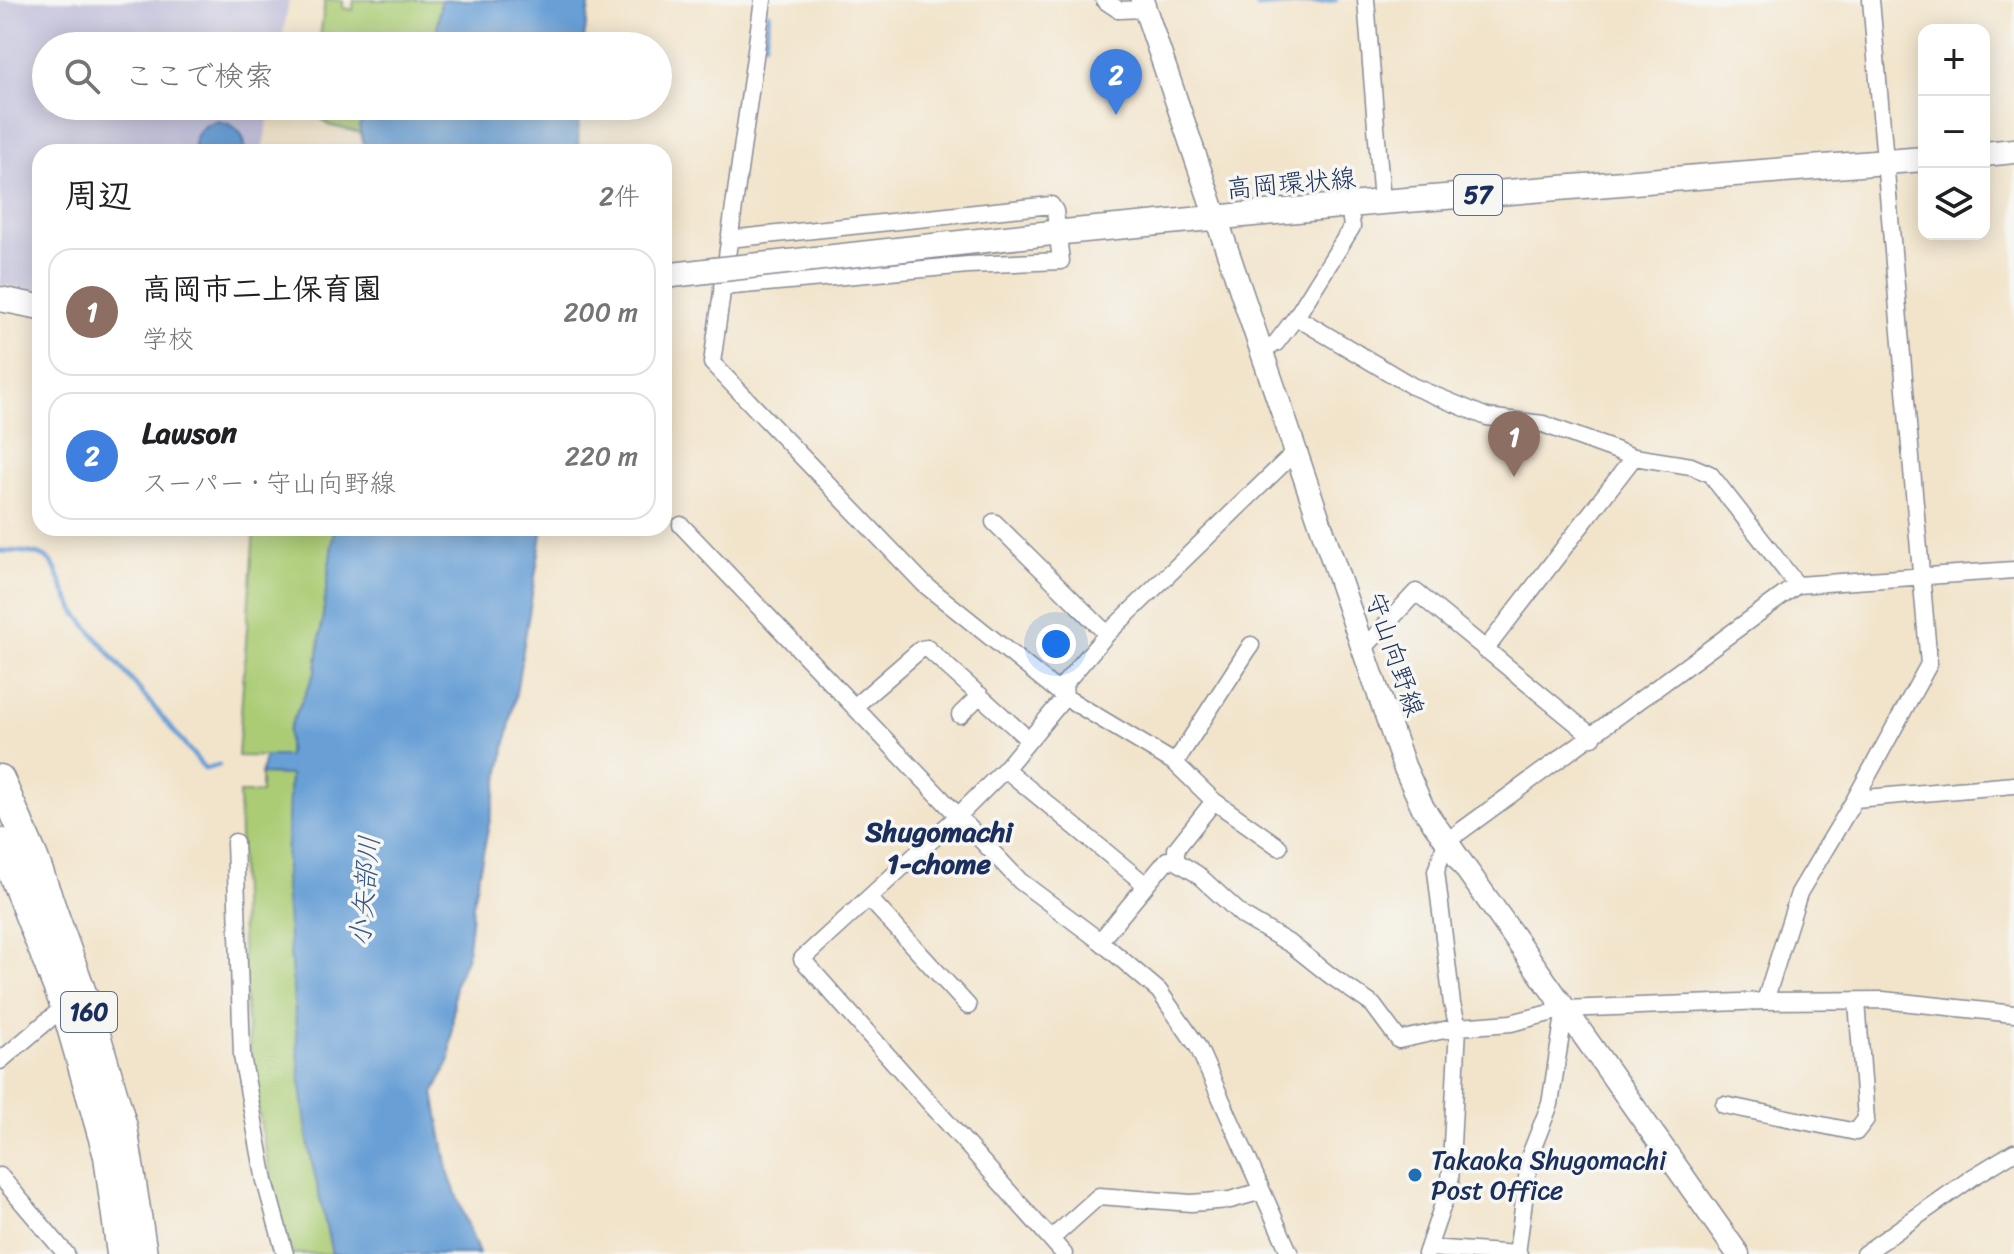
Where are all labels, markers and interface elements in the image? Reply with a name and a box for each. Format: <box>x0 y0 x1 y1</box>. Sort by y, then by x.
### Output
map controls <box>1918 24 1990 240</box>
button: + <box>1918 24 1990 96</box>
search box <box>32 32 672 120</box>
text: ここで検索 <box>124 49 274 103</box>
pin: 2 <box>1090 49 1142 115</box>
icon: search <box>60 54 104 98</box>
button: − <box>1918 96 1990 168</box>
street label: 高岡環状線 <box>1224 154 1358 212</box>
text: 周辺 <box>64 166 132 226</box>
button: layers <box>1918 168 1990 240</box>
text: 2件 <box>599 173 640 219</box>
road number: 57 <box>1454 175 1502 215</box>
text: 高岡市二上保育園 <box>142 262 382 316</box>
text: 1 <box>86 289 98 335</box>
text: 200 m <box>563 289 638 335</box>
text: 学校 <box>142 316 194 362</box>
text: Lawson <box>142 406 237 460</box>
pin: 1 <box>1488 411 1540 477</box>
text: 2 <box>84 433 100 479</box>
text: 220 m <box>565 433 638 479</box>
text: スーパー · 守山向野線 <box>142 460 395 506</box>
street label: 守山向野線 <box>1352 585 1438 723</box>
your location <box>1036 624 1076 664</box>
district label: Shugomachi 1-chome <box>864 807 1014 888</box>
water label: 小矢部川 <box>335 833 394 949</box>
road number: 160 <box>61 992 117 1032</box>
place label: Takaoka Shugomachi Post Office <box>1431 1137 1667 1213</box>
marker: Takaoka Shugomachi Post Office <box>1406 1166 1424 1184</box>

